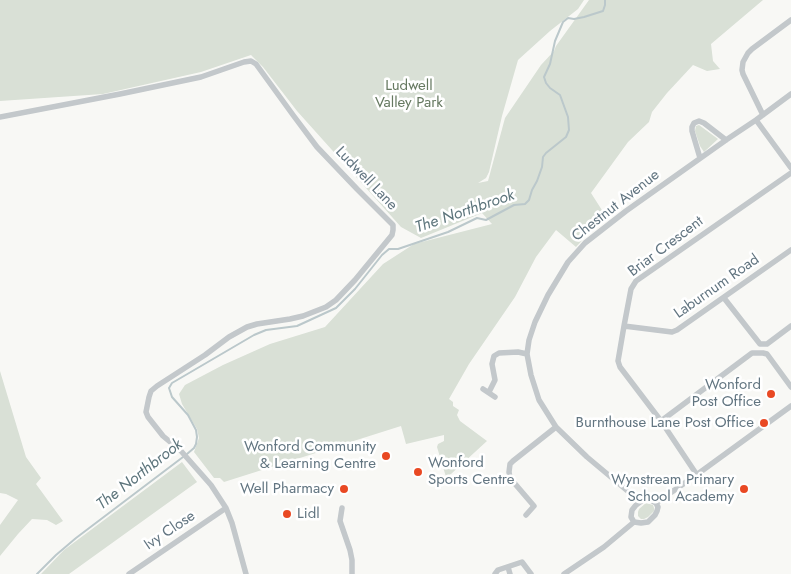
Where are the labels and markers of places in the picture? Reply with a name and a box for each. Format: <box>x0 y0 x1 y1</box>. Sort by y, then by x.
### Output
place label: Wonford Post Office <box>692 376 761 411</box>
marker: Wonford Post Office <box>765 388 777 400</box>
place label: Burnthouse Lane Post Office <box>576 414 754 432</box>
marker: Burnthouse Lane Post Office <box>758 417 770 429</box>
place label: Wonford Community & Learning Centre <box>244 438 376 473</box>
marker: Wonford Community & Learning Centre <box>380 450 392 462</box>
place label: Wonford Sports Centre <box>428 454 514 489</box>
marker: Wonford Sports Centre <box>412 466 424 478</box>
place label: Wynstream Primary School Academy <box>611 471 734 506</box>
place label: Well Pharmacy <box>240 480 334 498</box>
marker: Well Pharmacy <box>338 483 350 495</box>
marker: Wynstream Primary School Academy <box>738 483 750 495</box>
place label: Lidl <box>297 505 320 523</box>
marker: Lidl <box>281 508 293 520</box>

